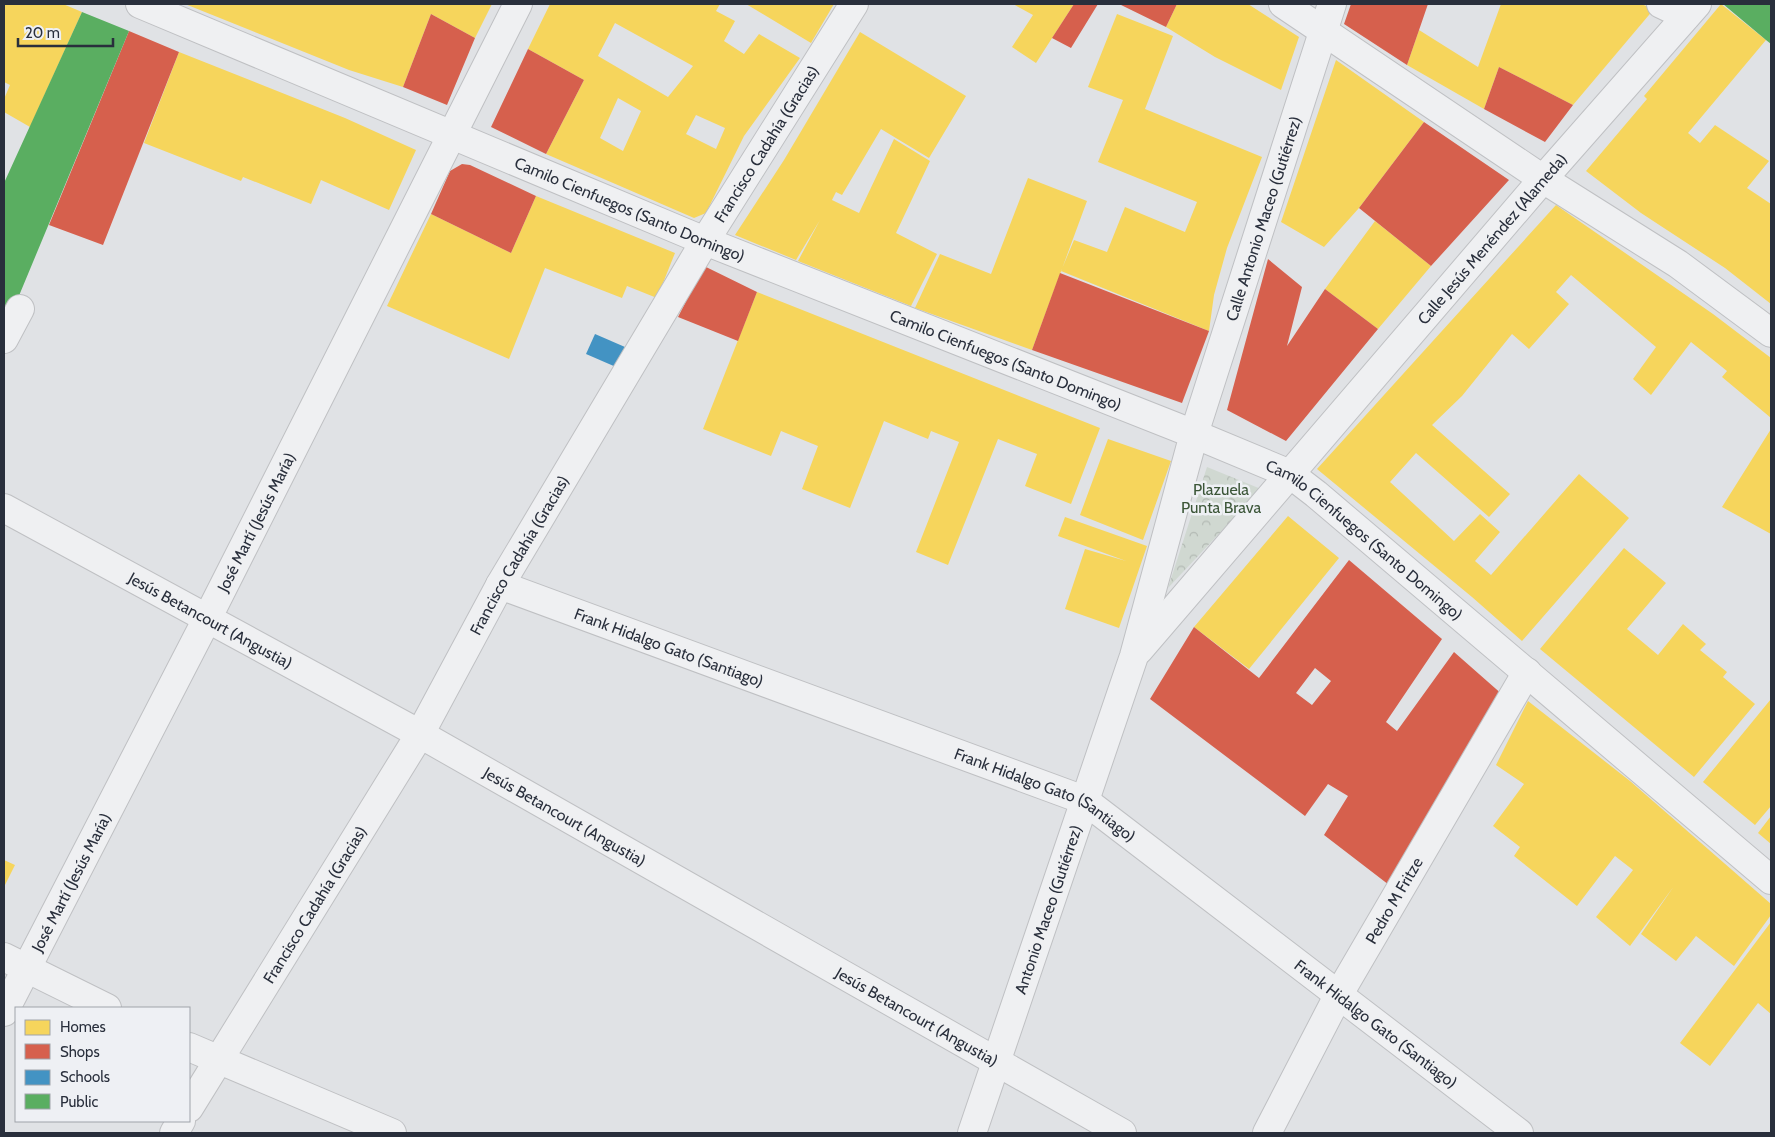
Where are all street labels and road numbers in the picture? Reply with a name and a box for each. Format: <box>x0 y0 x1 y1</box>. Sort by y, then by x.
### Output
street label: Francisco Cadahía (Gracias) <box>710 62 822 226</box>
street label: Calle Antonio Maceo (Gutiérrez) <box>1221 114 1305 323</box>
street label: Calle Jesús Menéndez (Alameda) <box>1413 149 1571 328</box>
street label: Camilo Cienfuegos (Santo Domingo) <box>512 153 748 265</box>
street label: Camilo Cienfuegos (Santo Domingo) <box>887 305 1124 414</box>
street label: José Martí (Jesús María) <box>212 449 299 596</box>
street label: Camilo Cienfuegos (Santo Domingo) <box>1263 456 1467 624</box>
street label: Francisco Cadahía (Gracias) <box>465 472 573 638</box>
street label: Jesús Betancourt (Angustia) <box>124 568 296 672</box>
street label: Frank Hidalgo Gato (Santiago) <box>572 604 766 691</box>
street label: Frank Hidalgo Gato (Santiago) <box>952 744 1140 846</box>
street label: Jesús Betancourt (Angustia) <box>479 762 649 870</box>
street label: José Martí (Jesús María) <box>27 810 115 956</box>
street label: Francisco Cadahía (Gracias) <box>259 823 370 987</box>
street label: Antonio Maceo (Gutiérrez) <box>1010 823 1085 996</box>
street label: Pedro M Fritze <box>1361 854 1426 947</box>
street label: Frank Hidalgo Gato (Santiago) <box>1291 955 1461 1092</box>
street label: Jesús Betancourt (Angustia) <box>831 962 1001 1070</box>

